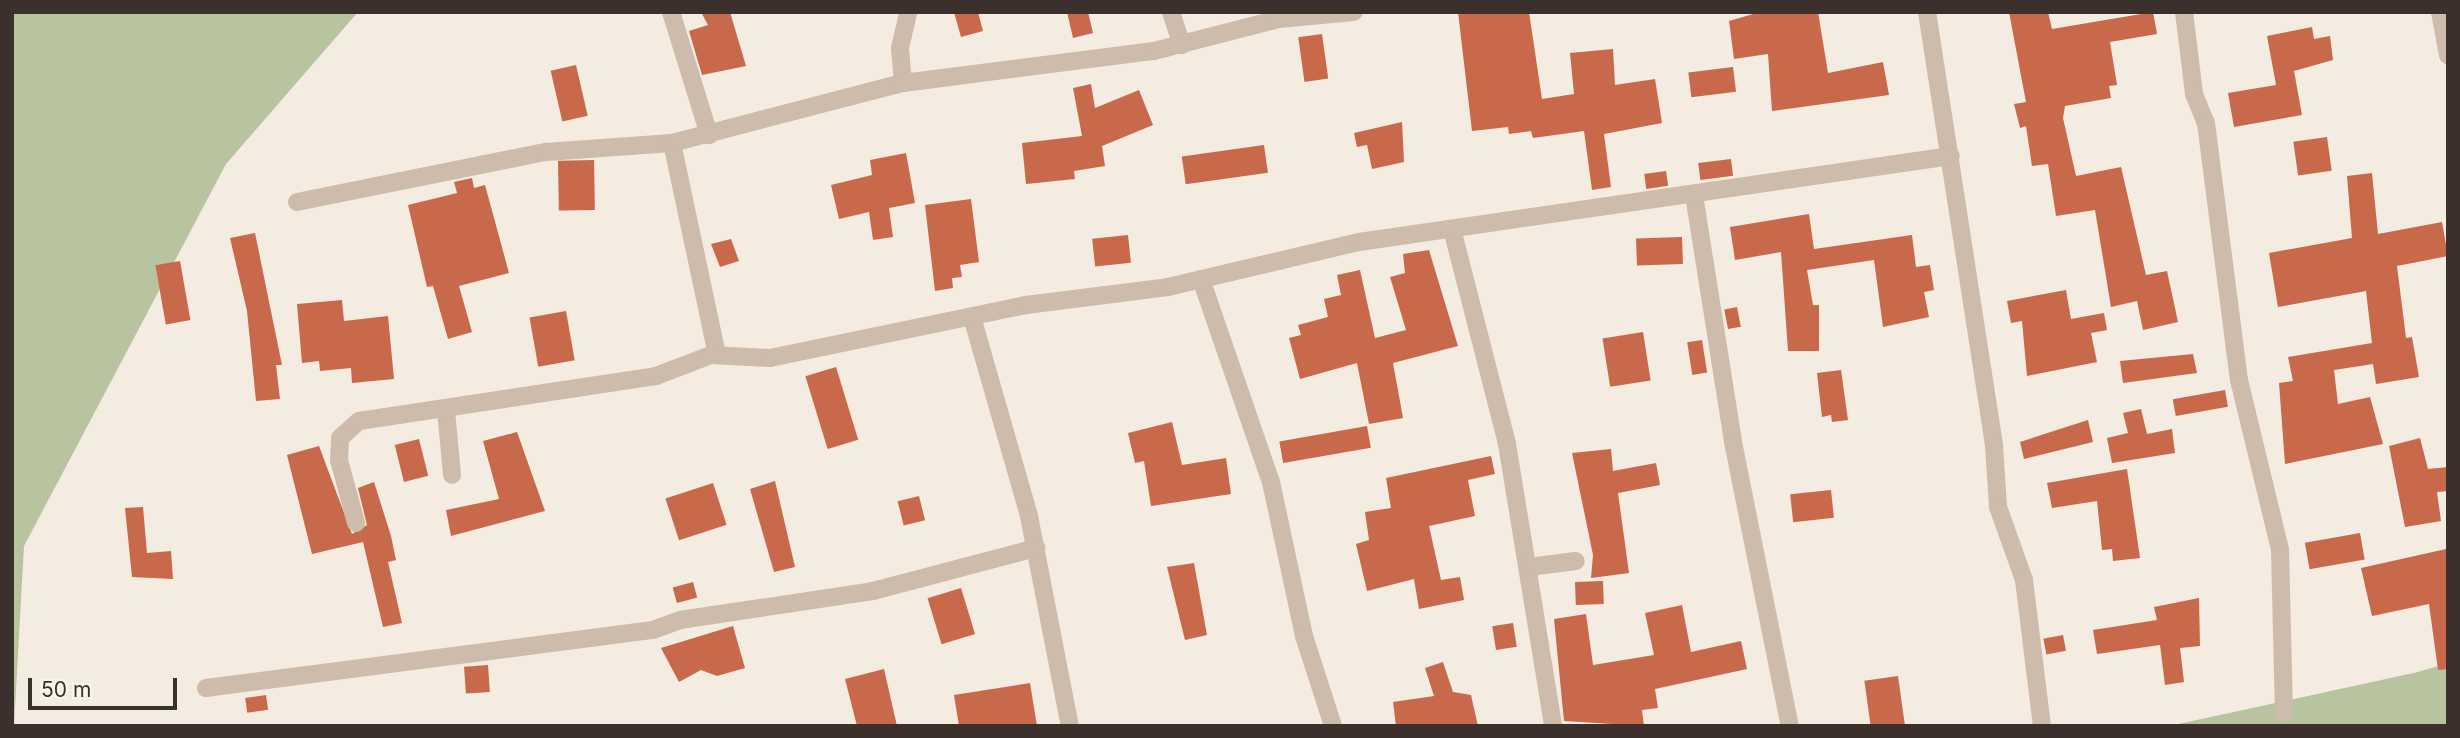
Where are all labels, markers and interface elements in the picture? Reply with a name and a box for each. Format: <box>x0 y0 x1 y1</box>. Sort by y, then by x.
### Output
scale bar <box>32 664 180 708</box>
text: 50 m <box>41 677 91 702</box>

